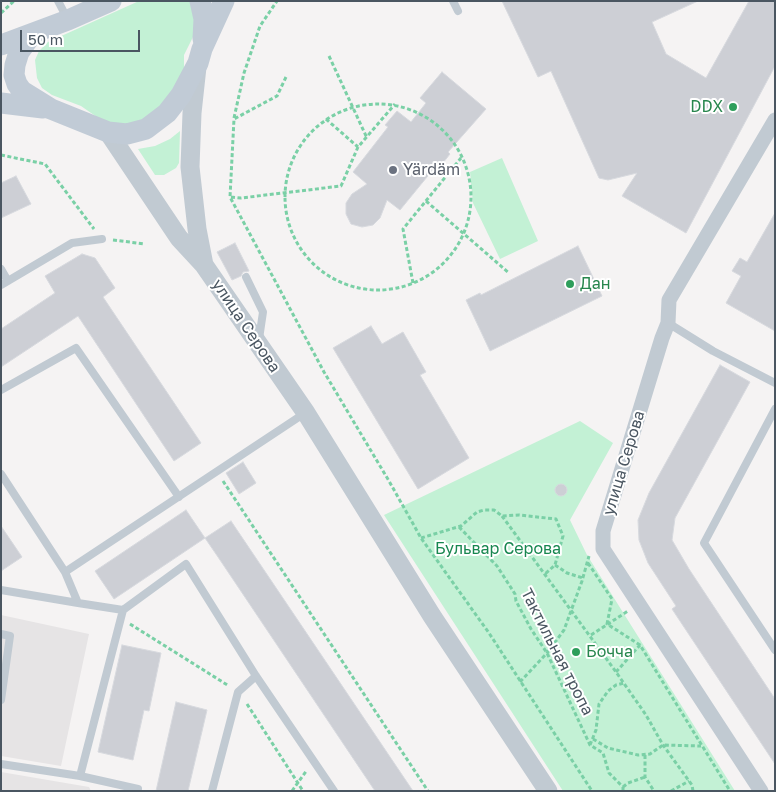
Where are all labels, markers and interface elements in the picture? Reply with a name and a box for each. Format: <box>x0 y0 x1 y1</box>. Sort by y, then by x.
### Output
scale bar <box>22 20 142 52</box>
text: 50 m <box>28 30 63 48</box>
place label: DDX <box>690 97 723 117</box>
marker: DDX <box>727 101 739 113</box>
place label: Yärdäm <box>403 160 460 180</box>
marker: Yärdäm <box>387 164 399 176</box>
place label: Дан <box>580 274 610 294</box>
street label: улица Серова <box>208 276 284 376</box>
marker: Дан <box>564 278 576 290</box>
street label: улица Серова <box>599 408 649 518</box>
park label: Бульвар Серова <box>435 539 561 559</box>
street label: Тактильная тропа <box>517 585 597 719</box>
place label: Бочча <box>586 642 633 662</box>
marker: Бочча <box>570 646 582 658</box>

